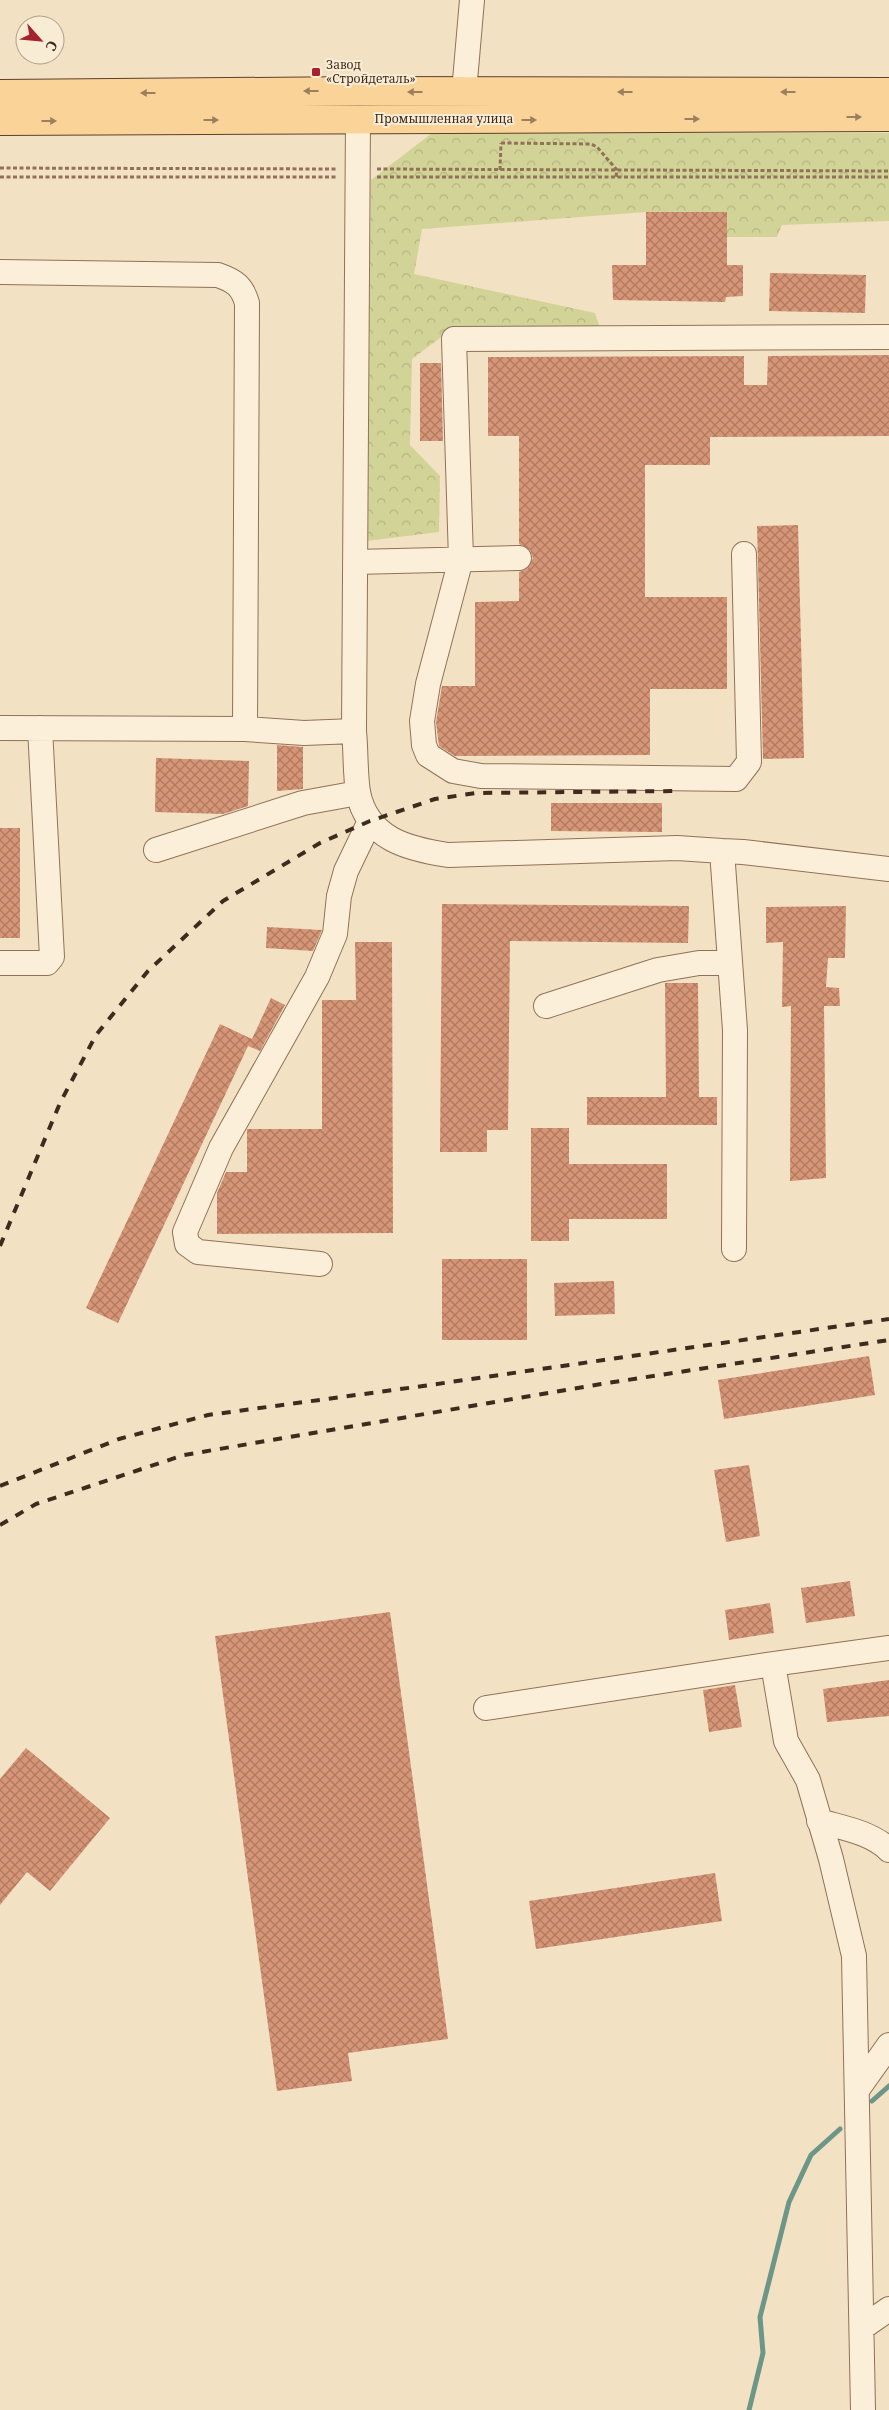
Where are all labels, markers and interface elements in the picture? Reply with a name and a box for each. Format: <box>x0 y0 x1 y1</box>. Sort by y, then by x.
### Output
north arrow <box>15 15 65 65</box>
text: С <box>41 38 63 55</box>
place label: Завод «Стройдеталь» <box>326 56 416 87</box>
marker: Завод «Стройдеталь» <box>310 66 322 78</box>
one-way arrow <box>302 88 318 96</box>
one-way arrow <box>407 88 423 96</box>
one-way arrow <box>617 88 633 96</box>
one-way arrow <box>780 88 796 96</box>
one-way arrow <box>140 89 156 97</box>
street label: Промышленная улица <box>375 110 514 127</box>
one-way arrow <box>847 113 863 121</box>
one-way arrow <box>684 115 700 123</box>
one-way arrow <box>203 116 219 124</box>
one-way arrow <box>522 116 538 124</box>
one-way arrow <box>41 117 57 125</box>

